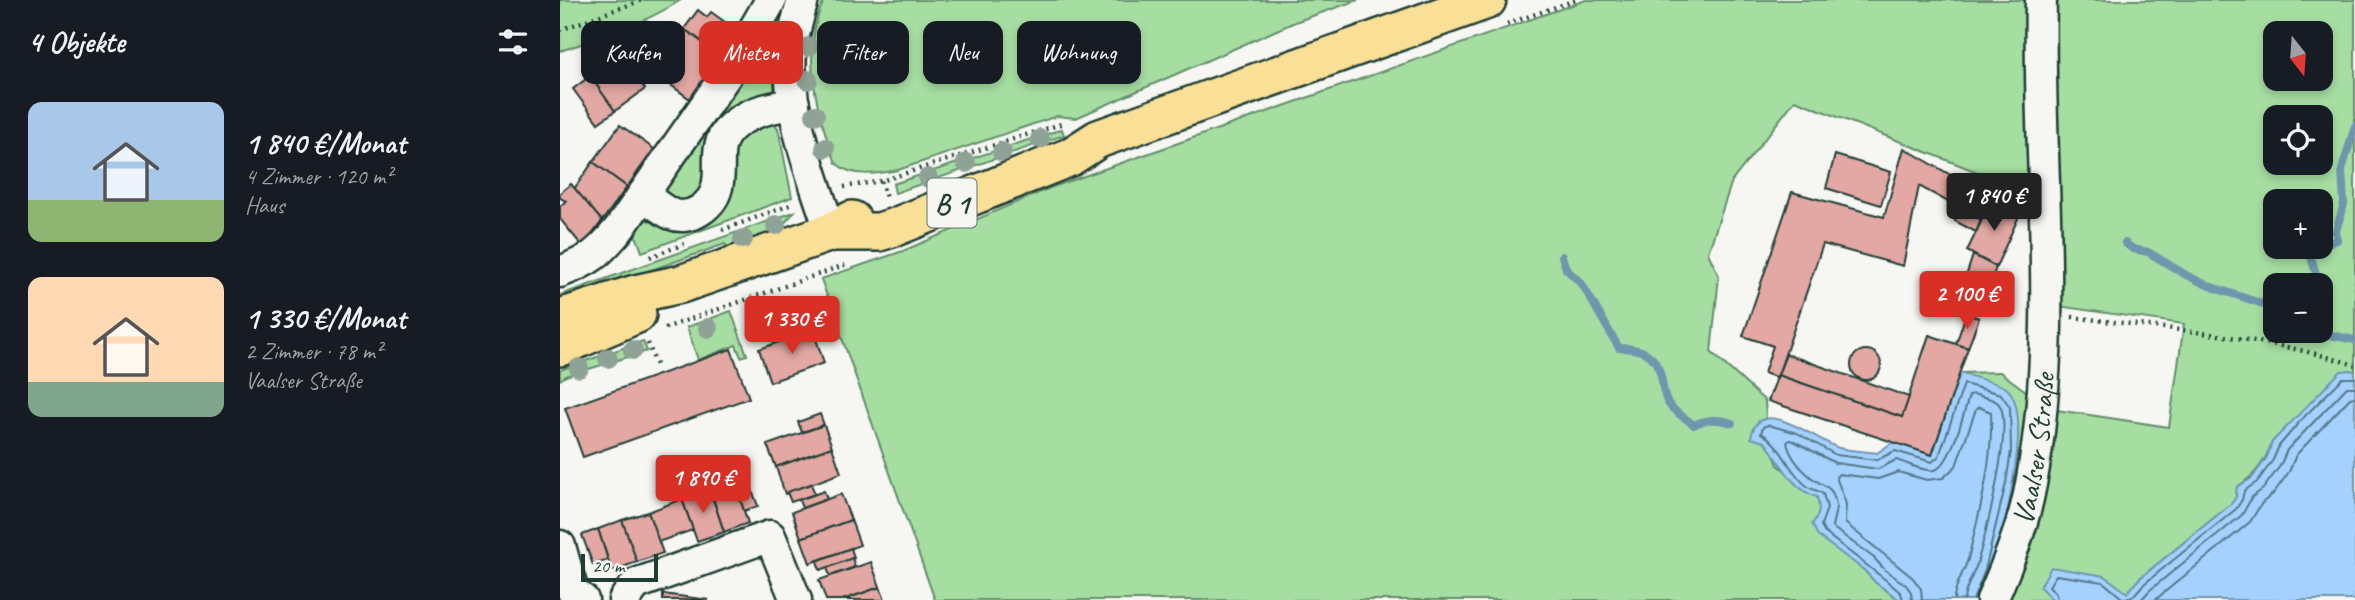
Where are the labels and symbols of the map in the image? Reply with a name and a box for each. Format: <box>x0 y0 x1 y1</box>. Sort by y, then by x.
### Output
north arrow <box>2263 21 2333 91</box>
pin: 1 840 € <box>1929 174 2059 233</box>
road number: B 1 <box>928 178 976 228</box>
pin: 2 100 € <box>1902 272 2032 331</box>
pin: 1 330 € <box>727 296 857 356</box>
street label: Vaalser Straße <box>2003 370 2063 529</box>
pin: 1 890 € <box>638 456 768 515</box>
scale bar <box>581 551 658 583</box>

